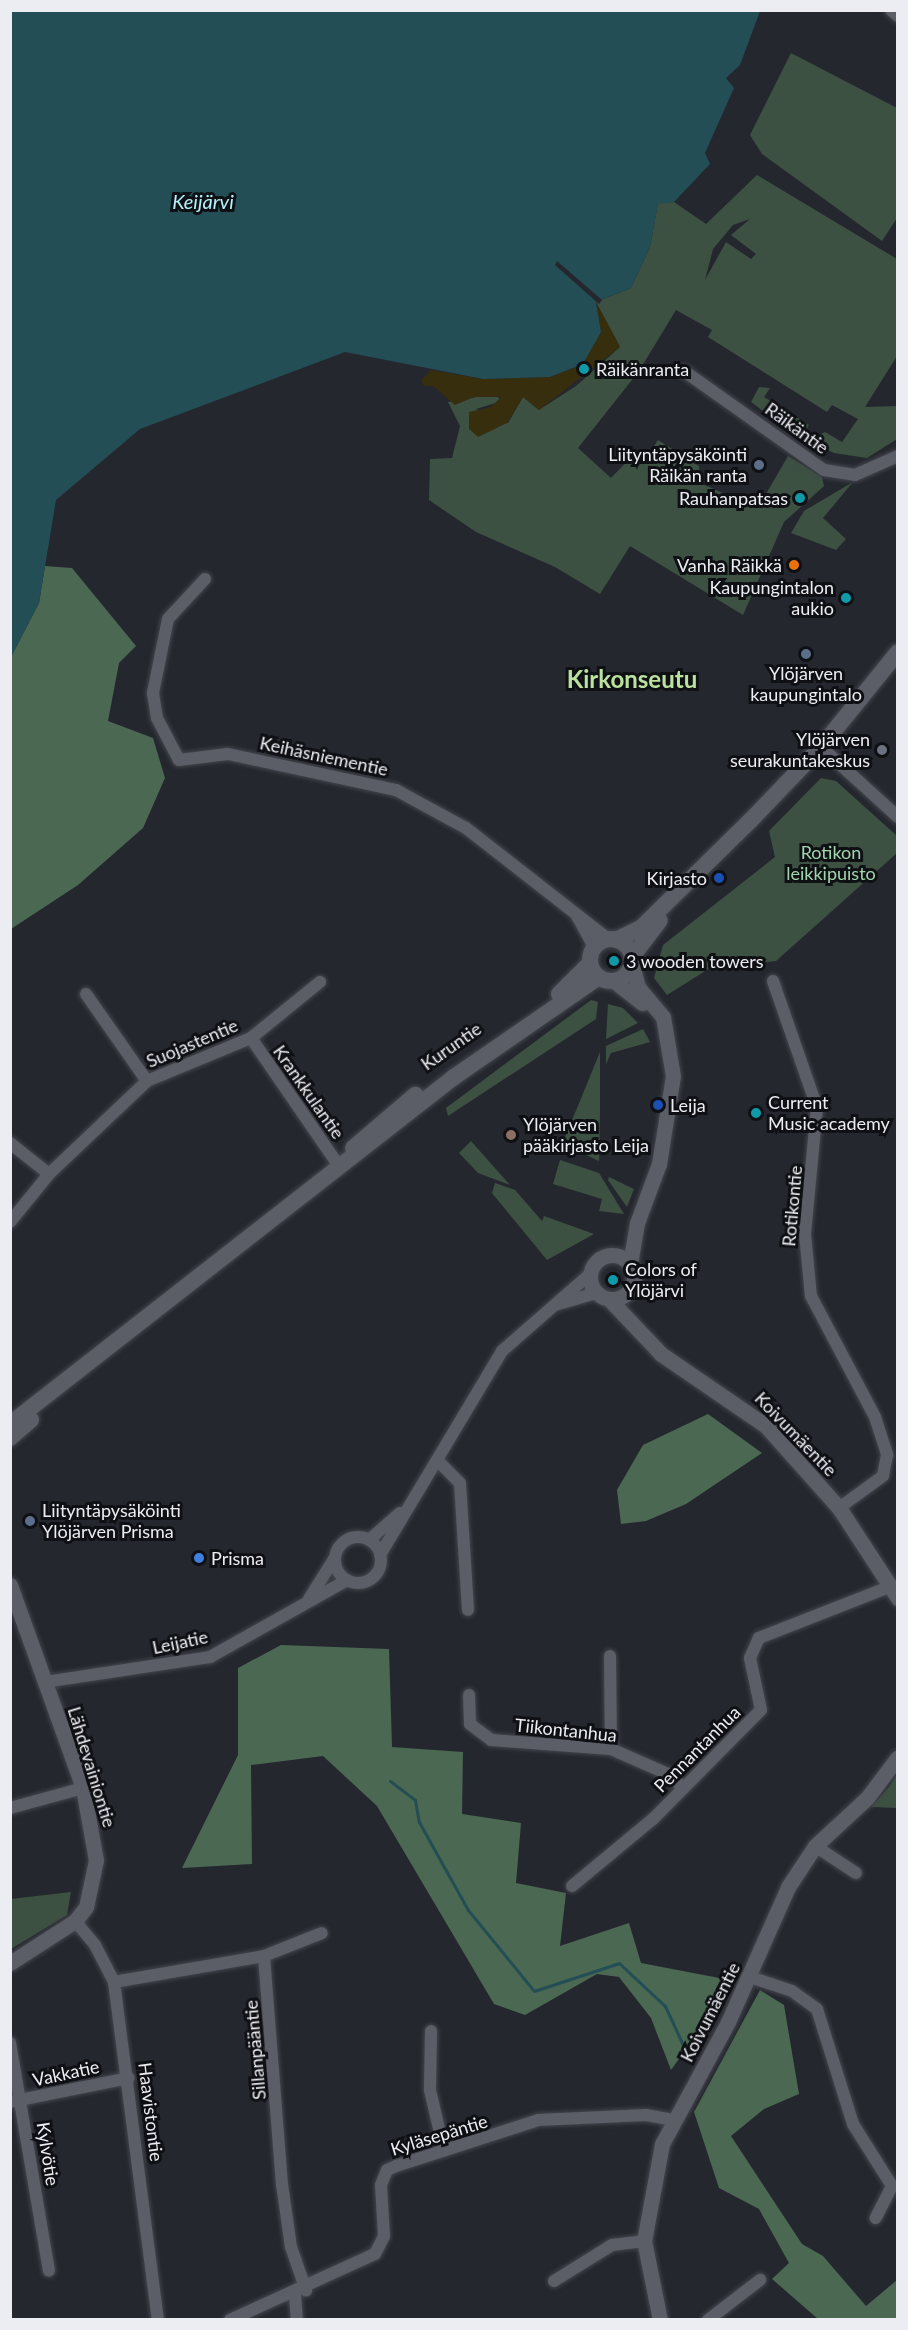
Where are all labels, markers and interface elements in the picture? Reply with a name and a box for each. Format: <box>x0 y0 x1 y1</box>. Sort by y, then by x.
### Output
water label: Keijärvi <box>172 189 234 213</box>
place label: Räikänranta <box>596 358 689 380</box>
marker: Räikänranta <box>577 362 591 376</box>
street label: Räikäntie <box>761 398 833 458</box>
place label: Liityntäpysäköinti Räikän ranta <box>608 444 747 486</box>
marker: Liityntäpysäköinti Räikän ranta <box>752 458 766 472</box>
place label: Rauhanpatsas <box>679 487 788 509</box>
marker: Rauhanpatsas <box>793 491 807 505</box>
place label: Vanha Räikkä <box>677 554 782 576</box>
marker: Vanha Räikkä <box>787 558 801 572</box>
place label: Kaupungintalon aukio <box>709 577 834 620</box>
marker: Kaupungintalon aukio <box>839 591 853 605</box>
marker: Ylöjärven kaupungintalo <box>799 647 813 661</box>
place label: Ylöjärven kaupungintalo <box>750 663 862 706</box>
district label: Kirkonseutu <box>567 665 697 693</box>
place label: Ylöjärven seurakuntakeskus <box>730 729 870 771</box>
street label: Keihäsniementie <box>258 732 390 780</box>
marker: Ylöjärven seurakuntakeskus <box>875 743 889 757</box>
park label: Rotikon leikkipuisto <box>786 842 876 884</box>
place label: Kirjasto <box>647 867 707 889</box>
marker: Kirjasto <box>712 871 726 885</box>
place label: 3 wooden towers <box>626 950 764 972</box>
marker: 3 wooden towers <box>607 954 621 968</box>
street label: Suojastentie <box>143 1014 241 1072</box>
street label: Kuruntie <box>417 1017 485 1075</box>
street label: Krankkulantie <box>269 1041 349 1143</box>
place label: Current Music academy <box>768 1092 890 1134</box>
place label: Leija <box>670 1094 706 1116</box>
marker: Leija <box>651 1098 665 1112</box>
marker: Current Music academy <box>749 1106 763 1120</box>
place label: Ylöjärven pääkirjasto Leija <box>523 1114 649 1156</box>
marker: Ylöjärven pääkirjasto Leija <box>504 1128 518 1142</box>
street label: Rotikontie <box>778 1165 806 1247</box>
place label: Colors of Ylöjärvi <box>625 1259 697 1302</box>
marker: Colors of Ylöjärvi <box>606 1273 620 1287</box>
street label: Koivumäentie <box>750 1387 842 1481</box>
place label: Liityntäpysäköinti Ylöjärven Prisma <box>42 1500 181 1543</box>
marker: Liityntäpysäköinti Ylöjärven Prisma <box>23 1514 37 1528</box>
place label: Prisma <box>211 1547 264 1569</box>
marker: Prisma <box>192 1551 206 1565</box>
street label: Leijatie <box>150 1626 210 1658</box>
street label: Pennantanhua <box>649 1701 745 1797</box>
street label: Lähdevainiontie <box>63 1704 121 1830</box>
street label: Tiikontanhua <box>514 1714 618 1746</box>
street label: Koivumäentie <box>676 1959 744 2065</box>
street label: Sillanpääntie <box>240 1999 270 2101</box>
street label: Vakkatie <box>31 2055 101 2091</box>
street label: Haavistontie <box>134 2061 168 2163</box>
street label: Kyläsepäntie <box>388 2110 490 2160</box>
street label: Kylvötie <box>32 2121 64 2187</box>

